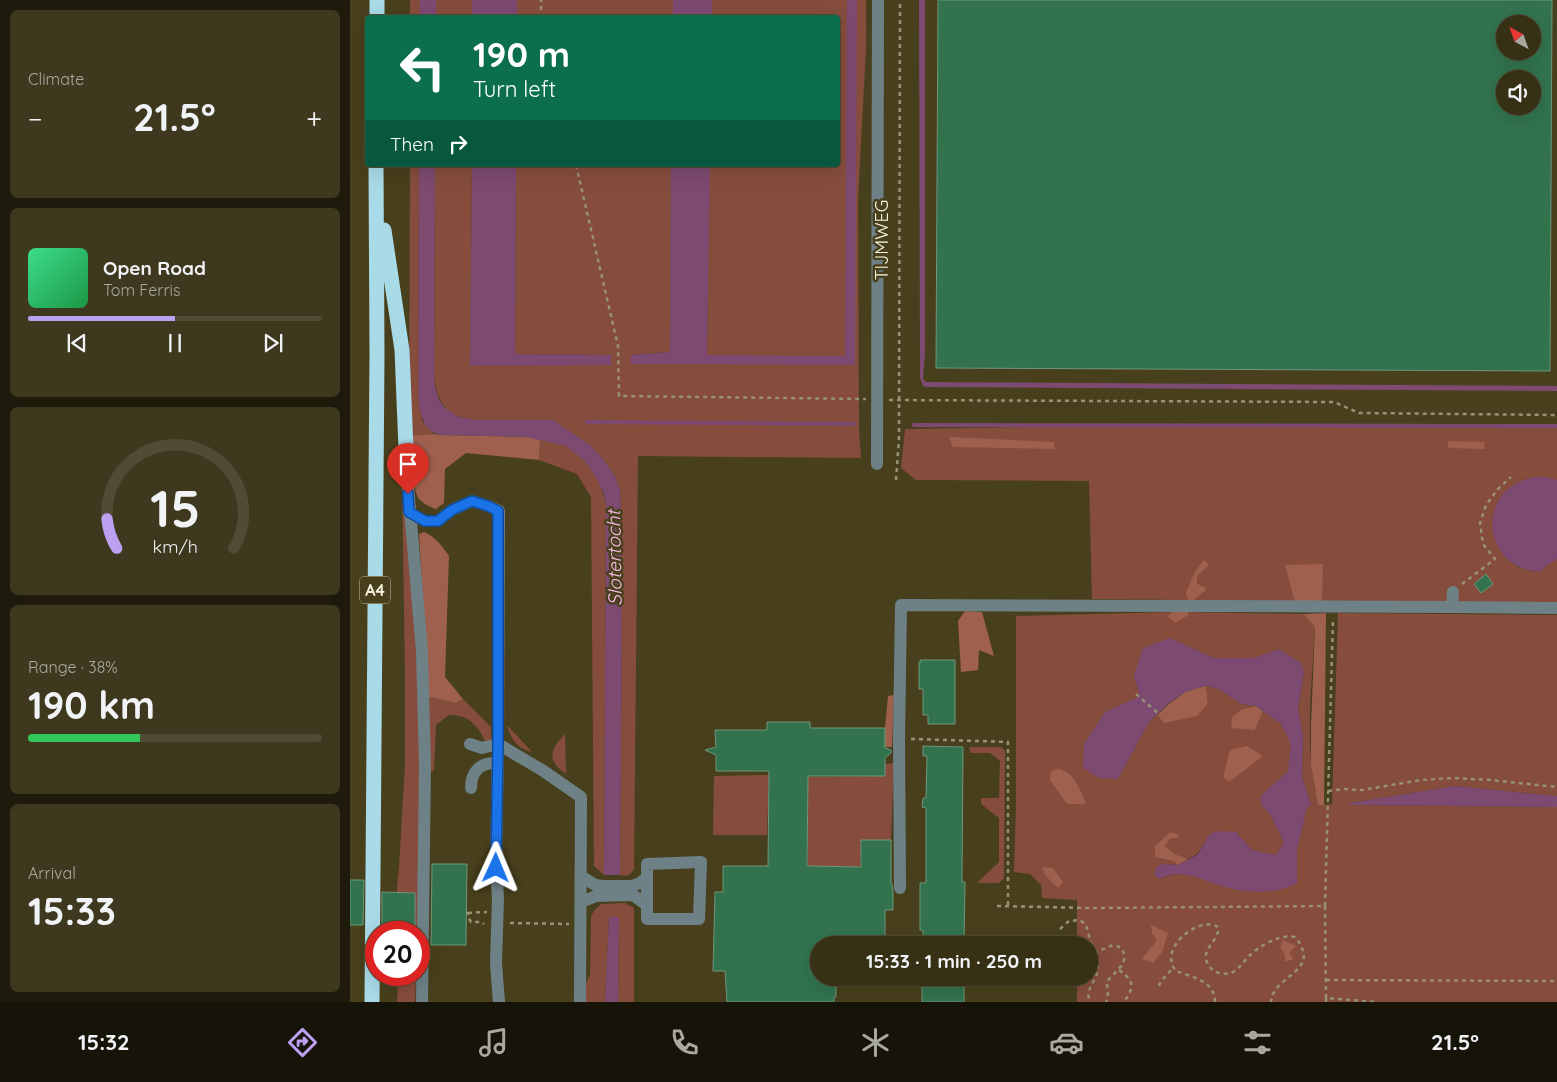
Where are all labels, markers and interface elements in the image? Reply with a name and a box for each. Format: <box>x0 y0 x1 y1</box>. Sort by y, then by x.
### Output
north arrow <box>1496 15 1541 60</box>
map controls <box>1496 15 1541 115</box>
text: 190 m <box>473 32 570 76</box>
icon: left <box>390 35 455 100</box>
text: Climate <box>28 69 84 89</box>
button: sound <box>1496 70 1541 115</box>
text: Turn left <box>473 75 556 103</box>
text: 21.5° <box>133 93 216 141</box>
text: − <box>28 101 43 136</box>
text: + <box>306 101 322 136</box>
icon: right <box>444 130 472 158</box>
text: Then <box>390 132 434 156</box>
street label: TIJMWEG <box>870 200 893 280</box>
text: Open Road <box>103 256 206 280</box>
text: Tom Ferris <box>103 280 180 300</box>
icon: previous <box>63 329 91 357</box>
icon: pause <box>161 329 189 357</box>
icon: next <box>259 329 287 357</box>
pin <box>387 443 429 494</box>
icon: arrive <box>394 450 422 478</box>
text: 15 <box>150 475 200 540</box>
water label: Slotertocht <box>601 507 627 606</box>
text: km/h <box>152 535 198 557</box>
road number: A4 <box>360 576 390 604</box>
text: Range · 38% <box>28 657 118 677</box>
text: 190 km <box>28 681 155 729</box>
position arrow <box>469 841 521 893</box>
text: Arrival <box>28 863 76 883</box>
text: 15:33 <box>28 887 116 935</box>
speed limit sign: 20 <box>365 921 430 986</box>
text: 15:33 · 1 min · 250 m <box>866 949 1042 973</box>
icon: directions <box>285 1025 320 1060</box>
icon: music <box>476 1025 511 1060</box>
icon: phone <box>667 1025 702 1060</box>
icon: climate <box>858 1025 893 1060</box>
icon: car <box>1049 1025 1084 1060</box>
icon: filters <box>1240 1025 1275 1060</box>
text: 15:32 <box>78 1028 130 1056</box>
text: 21.5° <box>1431 1028 1479 1056</box>

